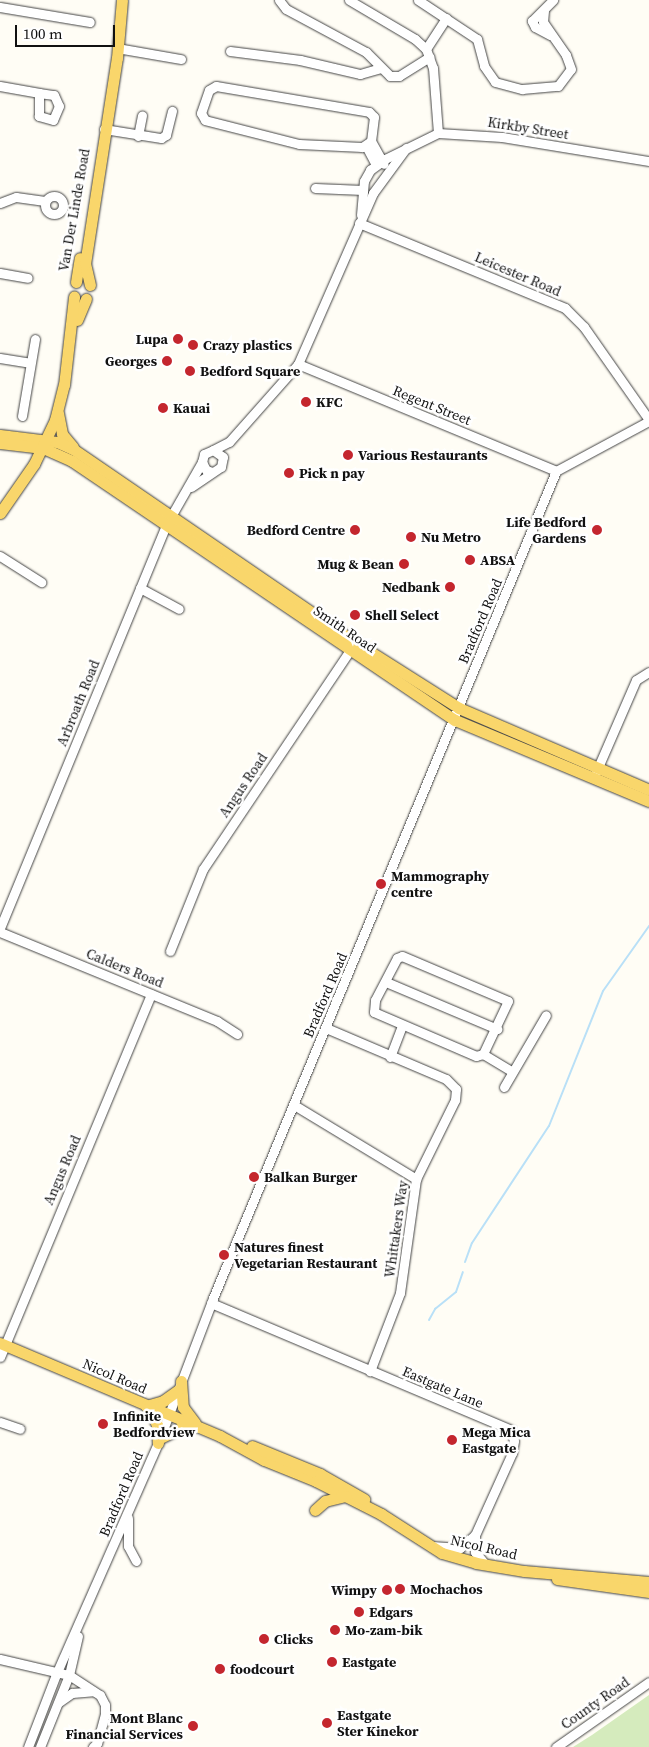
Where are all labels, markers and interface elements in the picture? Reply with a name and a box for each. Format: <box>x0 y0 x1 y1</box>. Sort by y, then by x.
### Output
scale bar <box>18 15 118 47</box>
text: 100 m <box>23 23 63 44</box>
street label: Kirkby Street <box>486 113 570 143</box>
street label: Van Der Linde Road <box>55 147 93 273</box>
street label: Leicester Road <box>472 248 564 300</box>
place label: Lupa <box>136 331 168 347</box>
marker: Lupa <box>172 333 184 345</box>
place label: Crazy plastics <box>203 337 292 353</box>
marker: Crazy plastics <box>187 339 199 351</box>
place label: Georges <box>105 353 157 369</box>
marker: Georges <box>161 355 173 367</box>
place label: Bedford Square <box>200 363 300 379</box>
marker: Bedford Square <box>184 365 196 377</box>
street label: Regent Street <box>390 382 474 428</box>
place label: KFC <box>316 394 342 410</box>
marker: KFC <box>300 396 312 408</box>
place label: Kauai <box>173 400 210 416</box>
marker: Kauai <box>157 402 169 414</box>
place label: Various Restaurants <box>358 447 488 463</box>
marker: Various Restaurants <box>342 449 354 461</box>
place label: Pick n pay <box>299 465 365 481</box>
marker: Pick n pay <box>283 467 295 479</box>
place label: Life Bedford Gardens <box>506 514 586 546</box>
place label: Bedford Centre <box>247 522 345 538</box>
marker: Life Bedford Gardens <box>590 523 604 537</box>
marker: Bedford Centre <box>349 524 361 536</box>
place label: Nu Metro <box>421 529 481 545</box>
marker: Nu Metro <box>405 531 417 543</box>
place label: ABSA <box>480 552 515 568</box>
marker: ABSA <box>464 554 476 566</box>
place label: Mug & Bean <box>317 556 394 572</box>
marker: Mug & Bean <box>398 558 410 570</box>
street label: Bradford Road <box>455 576 505 666</box>
place label: Nedbank <box>382 579 440 595</box>
marker: Nedbank <box>444 581 456 593</box>
street label: Smith Road <box>310 602 380 656</box>
place label: Shell Select <box>365 607 439 623</box>
marker: Shell Select <box>349 609 361 621</box>
street label: Arbroath Road <box>53 657 103 749</box>
street label: Angus Road <box>215 750 271 820</box>
place label: Mammography centre <box>391 868 489 900</box>
marker: Mammography centre <box>375 878 387 890</box>
street label: Calders Road <box>84 945 166 991</box>
street label: Bradford Road <box>300 950 350 1040</box>
street label: Angus Road <box>40 1133 84 1207</box>
place label: Balkan Burger <box>264 1169 357 1185</box>
marker: Balkan Burger <box>248 1171 260 1183</box>
street label: Whittakers Way <box>381 1179 411 1279</box>
place label: Natures finest Vegetarian Restaurant <box>234 1239 377 1272</box>
marker: Natures finest Vegetarian Restaurant <box>218 1249 230 1261</box>
street label: Nicol Road <box>80 1355 150 1397</box>
street label: Eastgate Lane <box>400 1362 486 1412</box>
place label: Infinite Bedfordview <box>113 1408 195 1440</box>
marker: Infinite Bedfordview <box>97 1418 109 1430</box>
place label: Mega Mica Eastgate <box>462 1424 531 1456</box>
marker: Mega Mica Eastgate <box>446 1434 458 1446</box>
street label: Bradford Road <box>96 1449 146 1539</box>
street label: Nicol Road <box>449 1531 519 1563</box>
place label: Mochachos <box>410 1581 483 1597</box>
place label: Wimpy <box>331 1582 377 1598</box>
marker: Mochachos <box>394 1583 406 1595</box>
marker: Wimpy <box>381 1584 393 1596</box>
place label: Edgars <box>369 1604 413 1620</box>
marker: Edgars <box>353 1606 365 1618</box>
place label: Mo-zam-bik <box>345 1622 423 1638</box>
marker: Mo-zam-bik <box>329 1624 341 1636</box>
place label: Clicks <box>274 1631 313 1647</box>
marker: Clicks <box>258 1633 270 1645</box>
place label: Eastgate <box>342 1654 396 1670</box>
marker: Eastgate <box>326 1656 338 1668</box>
place label: foodcourt <box>230 1661 294 1677</box>
marker: foodcourt <box>214 1663 226 1675</box>
street label: County Road <box>558 1673 632 1733</box>
place label: Eastgate Ster Kinekor <box>337 1707 419 1740</box>
place label: Mont Blanc Financial Services <box>66 1710 183 1742</box>
marker: Eastgate Ster Kinekor <box>321 1717 333 1729</box>
marker: Mont Blanc Financial Services <box>187 1720 199 1732</box>

